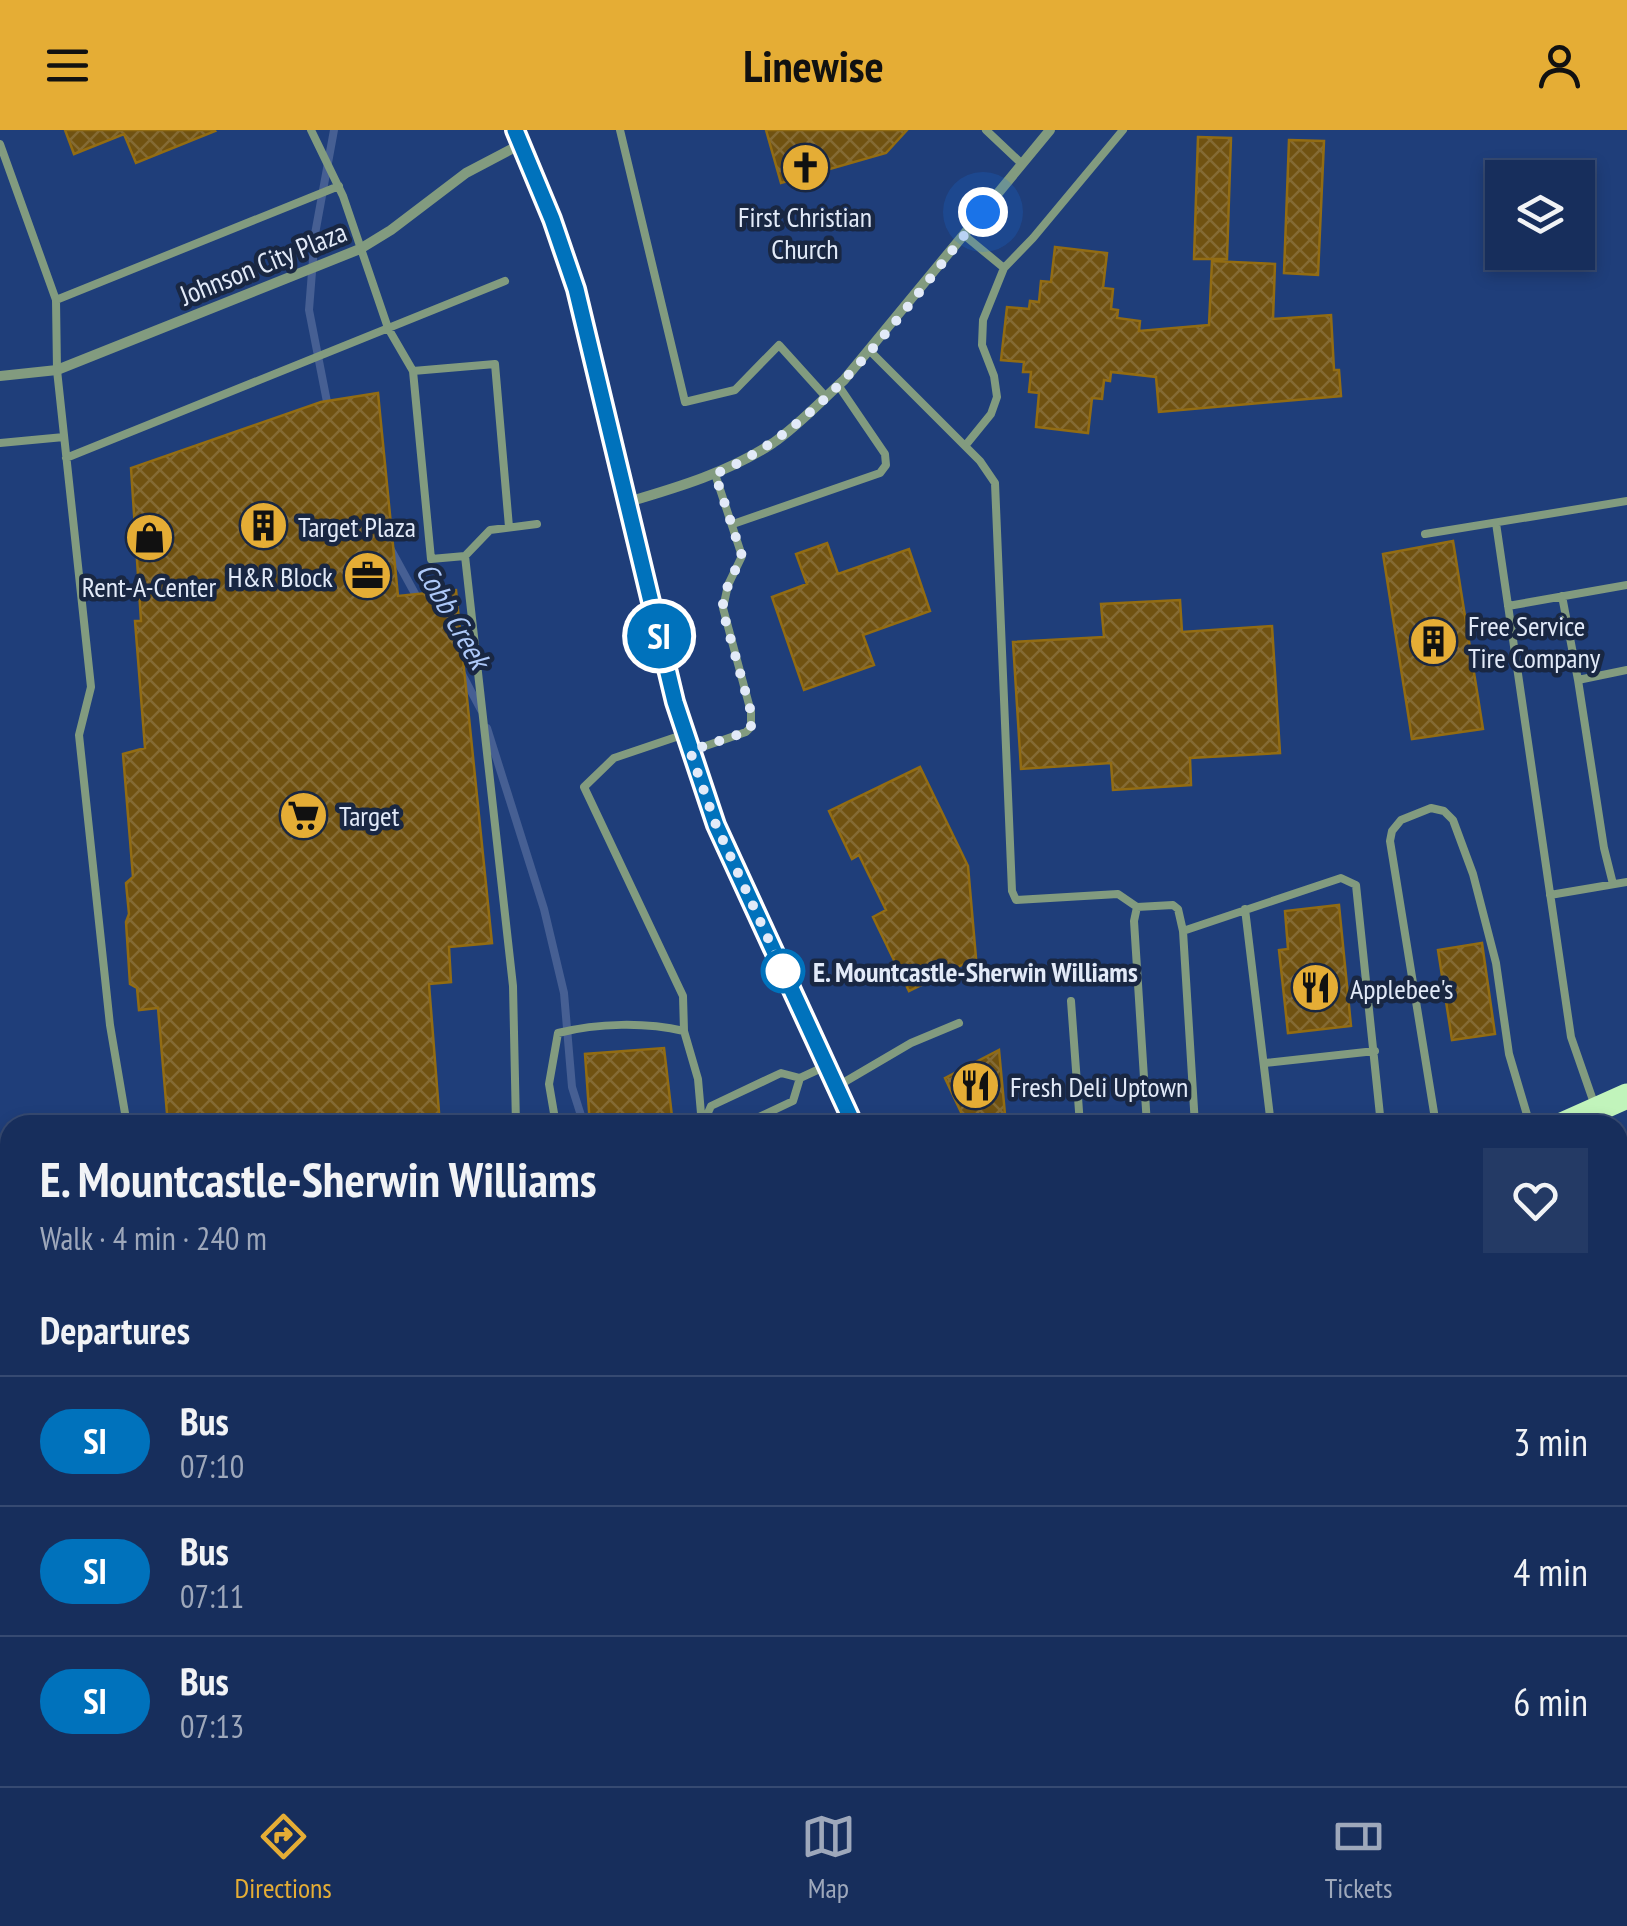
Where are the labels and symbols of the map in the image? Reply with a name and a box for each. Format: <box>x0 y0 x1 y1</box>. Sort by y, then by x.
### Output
church icon: First Christian Church <box>779 142 831 194</box>
your location <box>958 187 1008 237</box>
place label: First Christian Church <box>738 198 872 267</box>
street label: Johnson City Plaza <box>173 213 352 314</box>
building icon: Target Plaza <box>237 500 289 552</box>
place label: Target Plaza <box>298 508 416 545</box>
shop icon: Rent-A-Center <box>123 512 175 564</box>
office icon: H&R Block <box>342 550 394 602</box>
water label: Cobb Creek <box>408 555 502 678</box>
place label: H&R Block <box>228 558 333 595</box>
place label: Rent-A-Center <box>82 568 216 605</box>
line badge: SI <box>614 604 704 668</box>
place label: Free Service Tire Company <box>1468 607 1601 676</box>
building icon: Free Service Tire Company <box>1407 615 1459 667</box>
supermarket icon: Target <box>278 789 330 841</box>
place label: Target <box>339 797 400 834</box>
marker: E. Mountcastle-Sherwin Williams <box>762 950 804 992</box>
place label: E. Mountcastle-Sherwin Williams <box>813 953 1138 990</box>
restaurant icon: Applebee's <box>1289 962 1341 1014</box>
place label: Applebee's <box>1350 970 1453 1007</box>
restaurant icon: Fresh Deli Uptown <box>949 1060 1001 1112</box>
place label: Fresh Deli Uptown <box>1010 1068 1188 1105</box>

